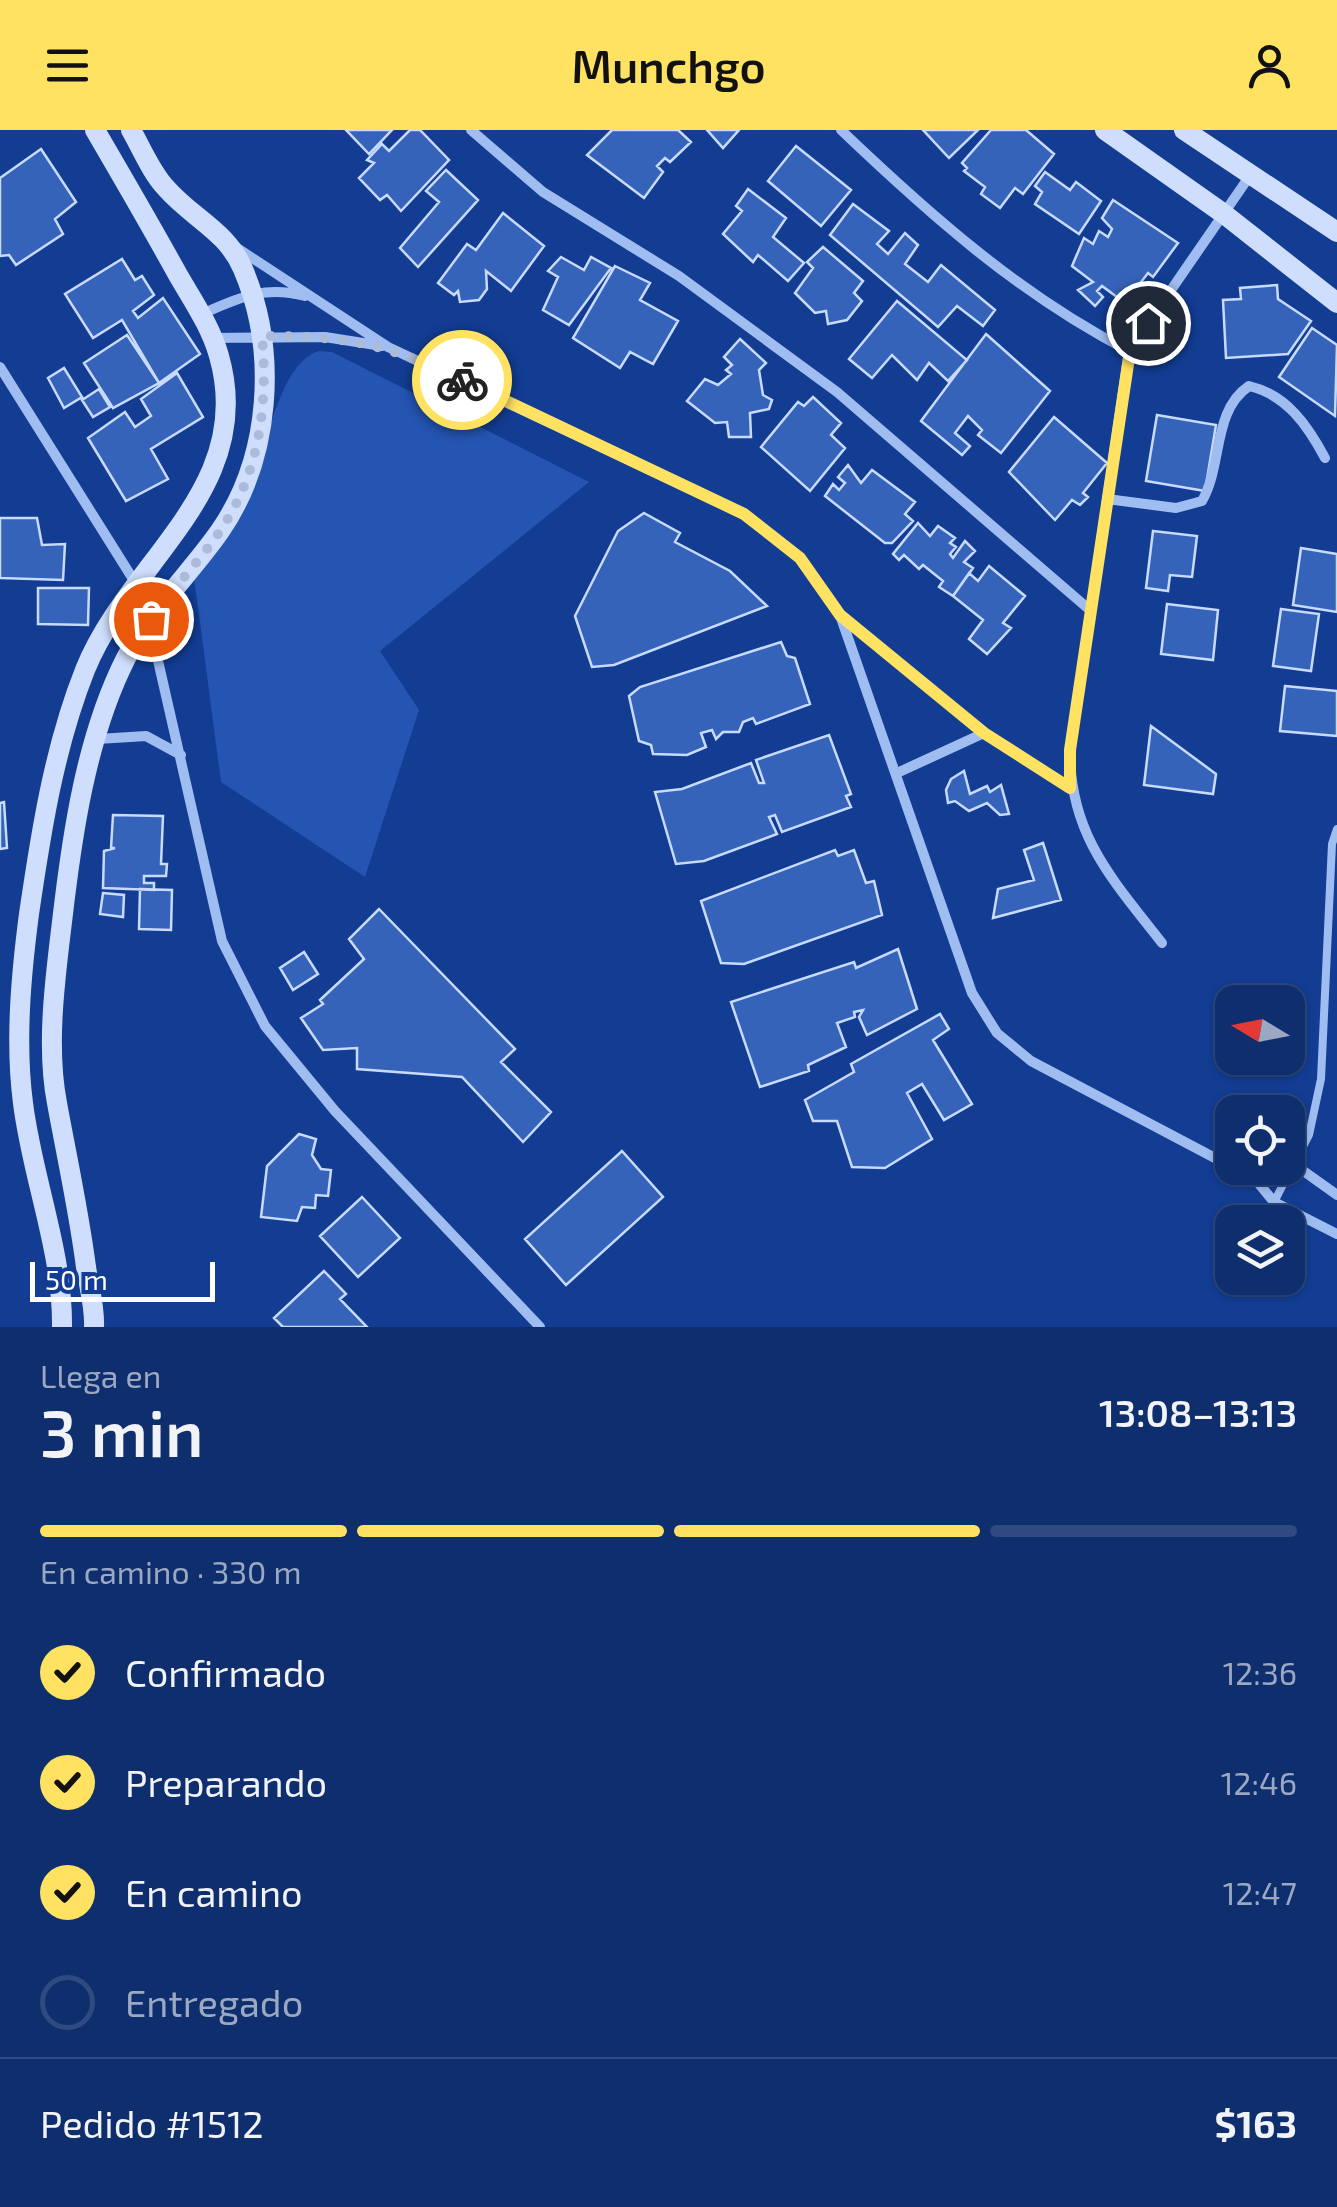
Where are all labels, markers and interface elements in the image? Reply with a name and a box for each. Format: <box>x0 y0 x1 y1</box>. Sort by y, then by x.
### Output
icon: menu <box>40 38 95 93</box>
text: Munchgo <box>571 38 766 92</box>
icon: person <box>1242 38 1297 93</box>
pin <box>1106 281 1191 366</box>
icon: home <box>1121 296 1176 351</box>
courier <box>412 330 512 430</box>
icon: bike <box>435 353 490 408</box>
pin <box>109 577 194 662</box>
icon: bag <box>124 592 179 647</box>
north arrow <box>1215 985 1305 1075</box>
map controls <box>1215 985 1305 1295</box>
button: locate <box>1215 1095 1305 1185</box>
button: layers <box>1215 1205 1305 1295</box>
scale bar <box>30 1257 215 1302</box>
text: 50 m <box>45 1262 108 1296</box>
text: Llega en <box>40 1356 161 1394</box>
text: 13:08–13:13 <box>1099 1389 1297 1435</box>
text: 3 min <box>40 1392 204 1470</box>
text: En camino · 330 m <box>40 1552 301 1590</box>
icon: check <box>40 1645 95 1700</box>
text: Confirmado <box>125 1649 326 1695</box>
text: 12:36 <box>1223 1653 1297 1691</box>
icon: check <box>40 1755 95 1810</box>
text: Preparando <box>125 1759 327 1805</box>
text: 12:46 <box>1221 1763 1297 1801</box>
icon: check <box>40 1865 95 1920</box>
text: En camino <box>125 1869 303 1915</box>
text: 12:47 <box>1223 1873 1297 1911</box>
text: Entregado <box>125 1979 303 2025</box>
text: Pedido #1512 <box>40 2100 264 2146</box>
text: $163 <box>1215 2100 1297 2146</box>

